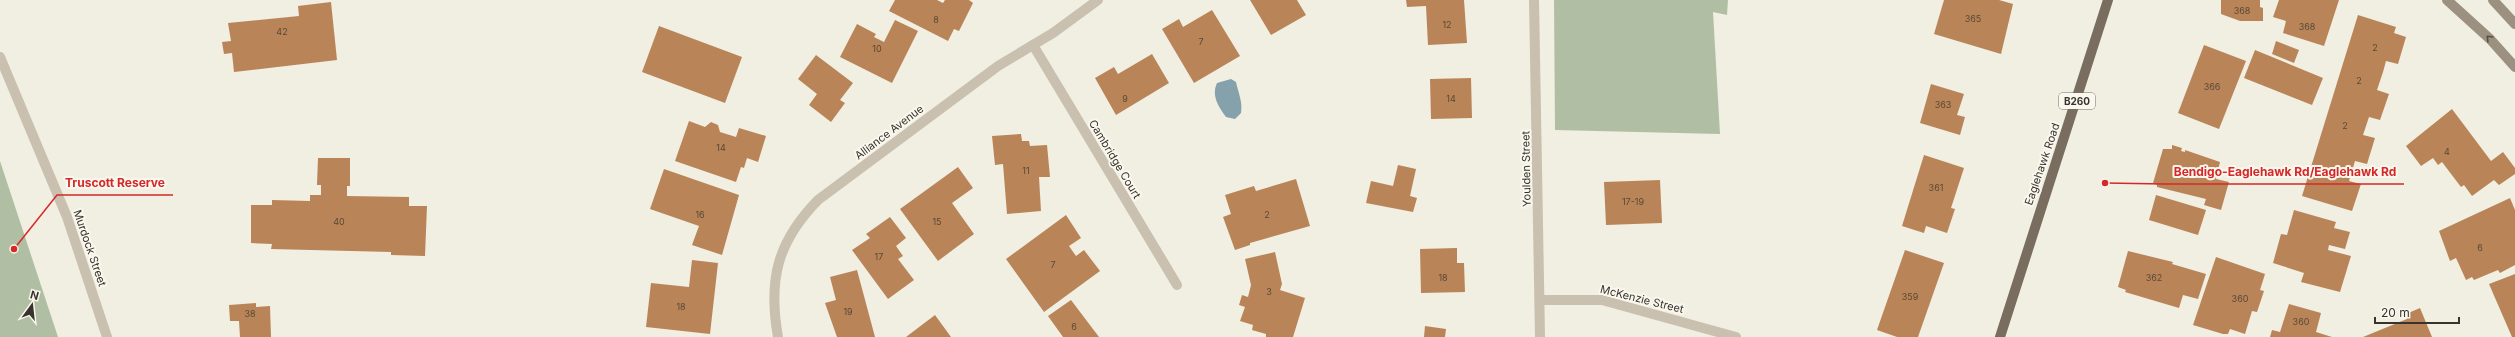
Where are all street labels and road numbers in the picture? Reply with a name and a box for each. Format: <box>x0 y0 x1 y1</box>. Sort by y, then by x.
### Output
road number: B260 <box>2059 93 2095 109</box>
street label: Alliance Avenue <box>852 102 926 162</box>
street label: Cambridge Court <box>1086 117 1144 201</box>
street label: Eaglehawk Road <box>2021 121 2063 207</box>
street label: Youlden Street <box>1518 130 1534 207</box>
street label: Murdock Street <box>70 208 110 289</box>
street label: McKenzie Street <box>1599 282 1686 316</box>

